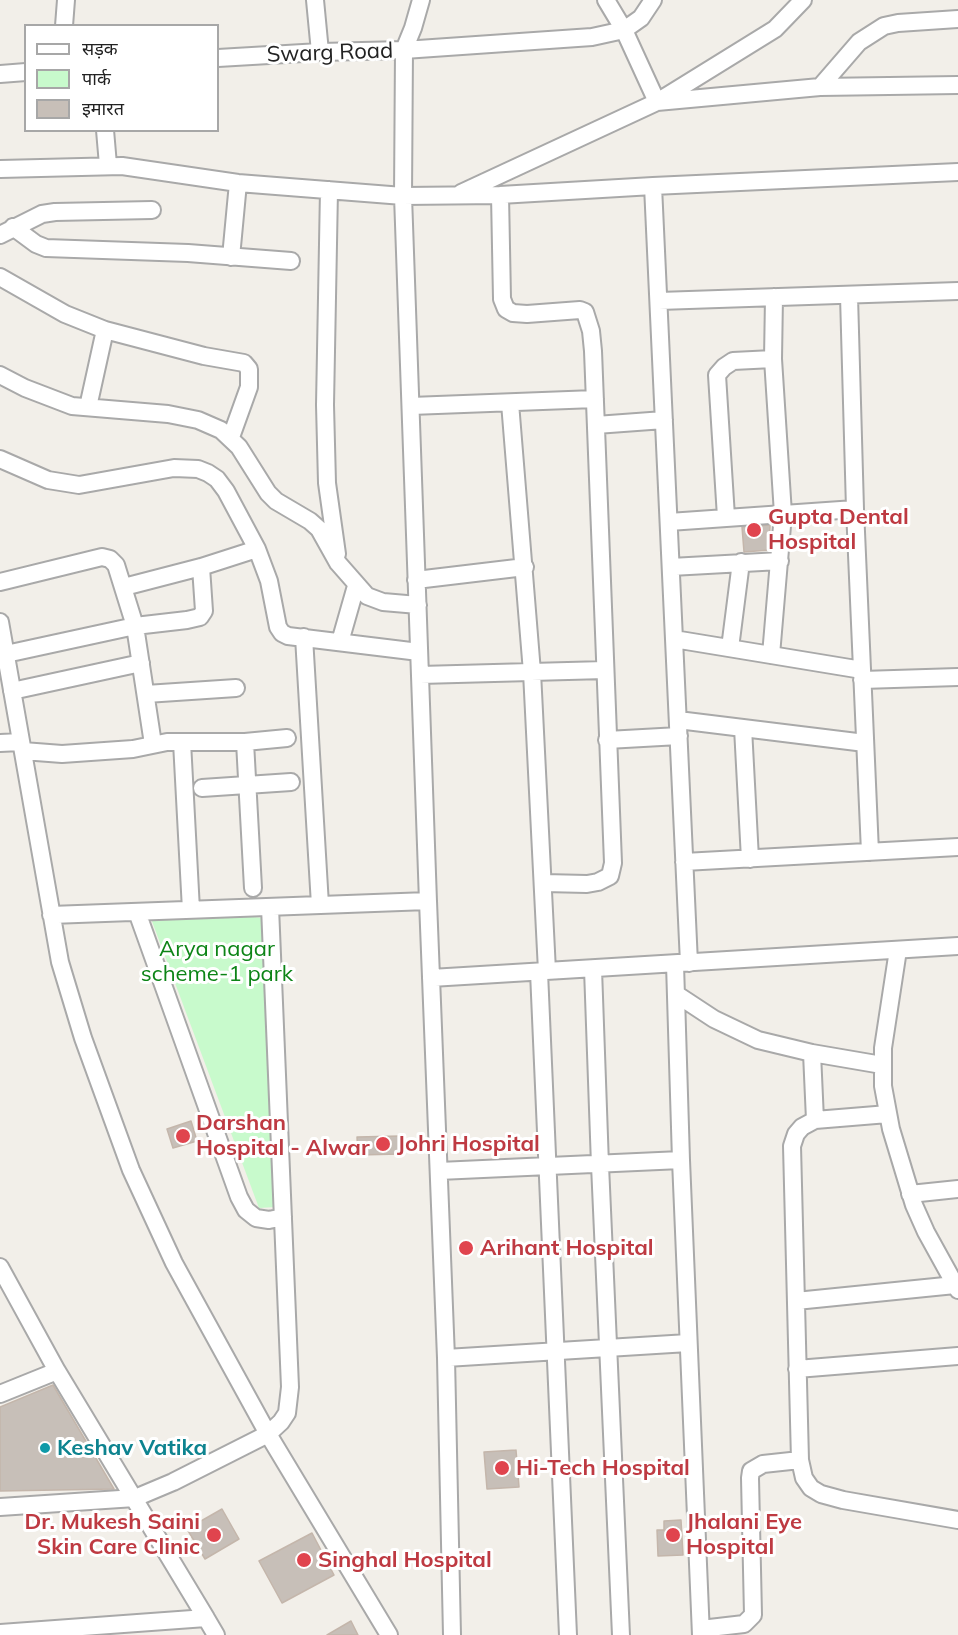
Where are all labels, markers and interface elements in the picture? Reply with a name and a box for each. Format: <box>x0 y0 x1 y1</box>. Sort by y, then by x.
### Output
legend <box>24 24 219 132</box>
text: सड़क <box>82 37 118 60</box>
street label: Swarg Road <box>266 38 394 68</box>
text: पार्क <box>82 67 111 90</box>
text: इमारत <box>82 97 124 120</box>
place label: Gupta Dental Hospital <box>768 504 909 556</box>
marker: Gupta Dental Hospital <box>745 521 763 539</box>
park label: Arya nagar scheme-1 park <box>141 936 293 987</box>
place label: Darshan Hospital - Alwar <box>196 1110 370 1162</box>
marker: Darshan Hospital - Alwar <box>174 1127 192 1145</box>
place label: Johri Hospital <box>397 1131 540 1157</box>
marker: Johri Hospital <box>374 1135 392 1153</box>
place label: Arihant Hospital <box>480 1235 654 1261</box>
marker: Arihant Hospital <box>457 1239 475 1257</box>
place label: Keshav Vatika <box>57 1435 207 1461</box>
marker: Keshav Vatika <box>38 1441 52 1455</box>
place label: Hi-Tech Hospital <box>516 1455 690 1481</box>
marker: Hi-Tech Hospital <box>493 1459 511 1477</box>
place label: Dr. Mukesh Saini Skin Care Clinic <box>24 1509 200 1560</box>
place label: Jhalani Eye Hospital <box>686 1509 802 1560</box>
marker: Dr. Mukesh Saini Skin Care Clinic <box>205 1526 223 1544</box>
marker: Jhalani Eye Hospital <box>664 1526 682 1544</box>
place label: Singhal Hospital <box>318 1547 492 1573</box>
marker: Singhal Hospital <box>295 1551 313 1569</box>

